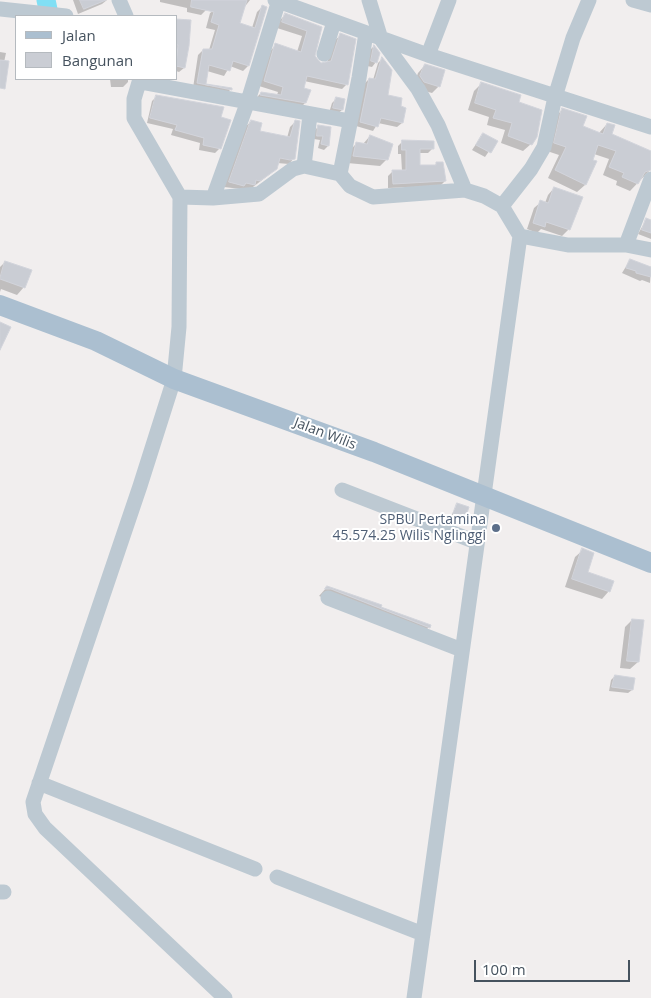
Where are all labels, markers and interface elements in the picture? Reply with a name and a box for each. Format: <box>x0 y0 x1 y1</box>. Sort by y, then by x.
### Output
legend <box>15 15 178 80</box>
text: Jalan <box>62 25 96 45</box>
text: Bangunan <box>62 50 133 70</box>
street label: Jalan Wilis <box>292 414 358 454</box>
place label: SPBU Pertamina 45.574.25 Wilis Nglinggi <box>333 512 486 544</box>
marker: SPBU Pertamina 45.574.25 Wilis Nglinggi <box>490 522 502 534</box>
scale bar <box>476 950 632 982</box>
text: 100 m <box>482 959 526 979</box>

